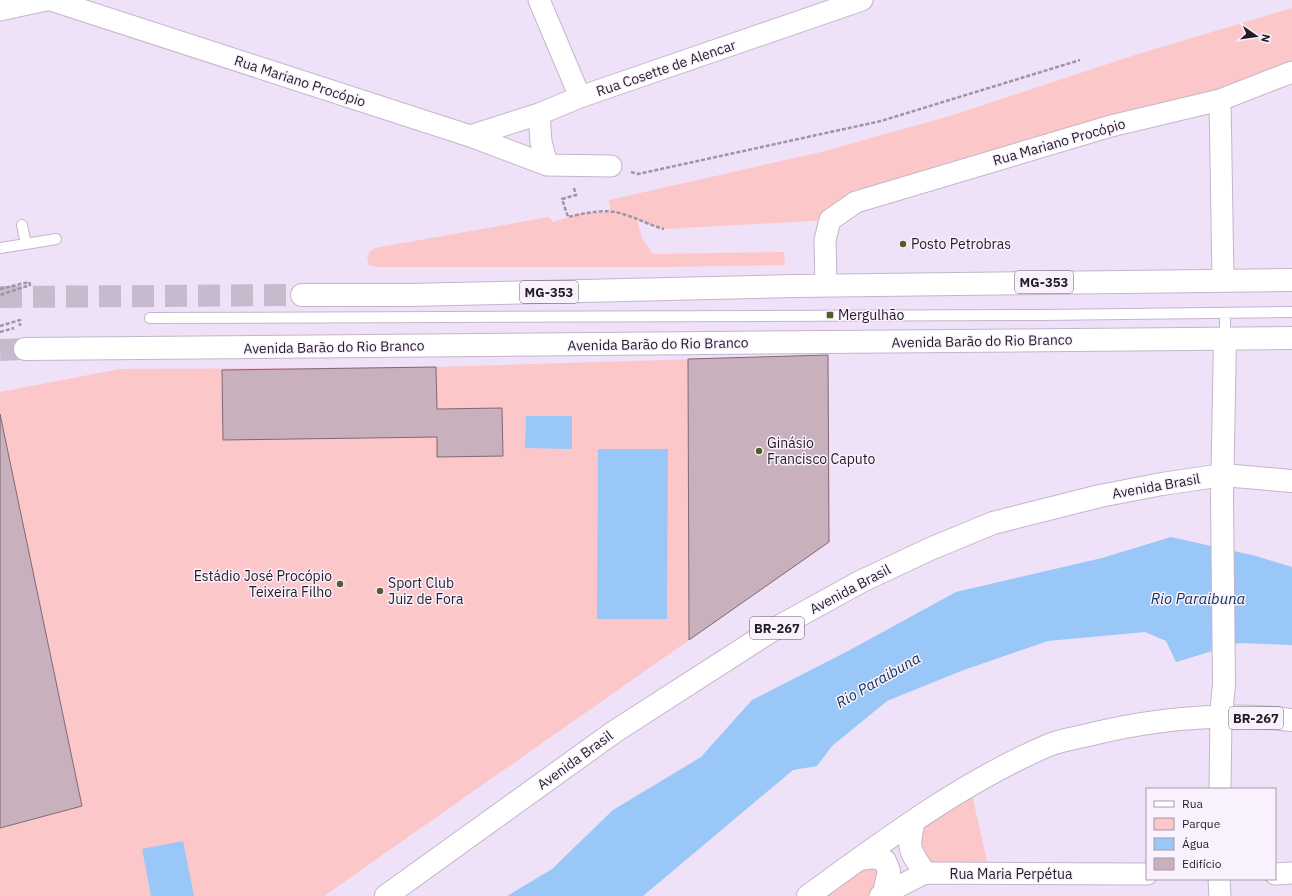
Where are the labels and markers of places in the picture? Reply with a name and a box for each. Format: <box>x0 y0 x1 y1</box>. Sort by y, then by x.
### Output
place label: Posto Petrobras <box>911 235 1011 253</box>
marker: Posto Petrobras <box>898 239 908 249</box>
place label: Mergulhão <box>838 306 904 324</box>
marker: Mergulhão <box>825 310 835 320</box>
place label: Ginásio Francisco Caputo <box>767 434 876 468</box>
marker: Ginásio Francisco Caputo <box>754 446 764 456</box>
place label: Estádio José Procópio Teixeira Filho <box>194 567 332 601</box>
place label: Sport Club Juiz de Fora <box>388 574 464 608</box>
marker: Estádio José Procópio Teixeira Filho <box>335 579 345 589</box>
marker: Sport Club Juiz de Fora <box>375 586 385 596</box>

